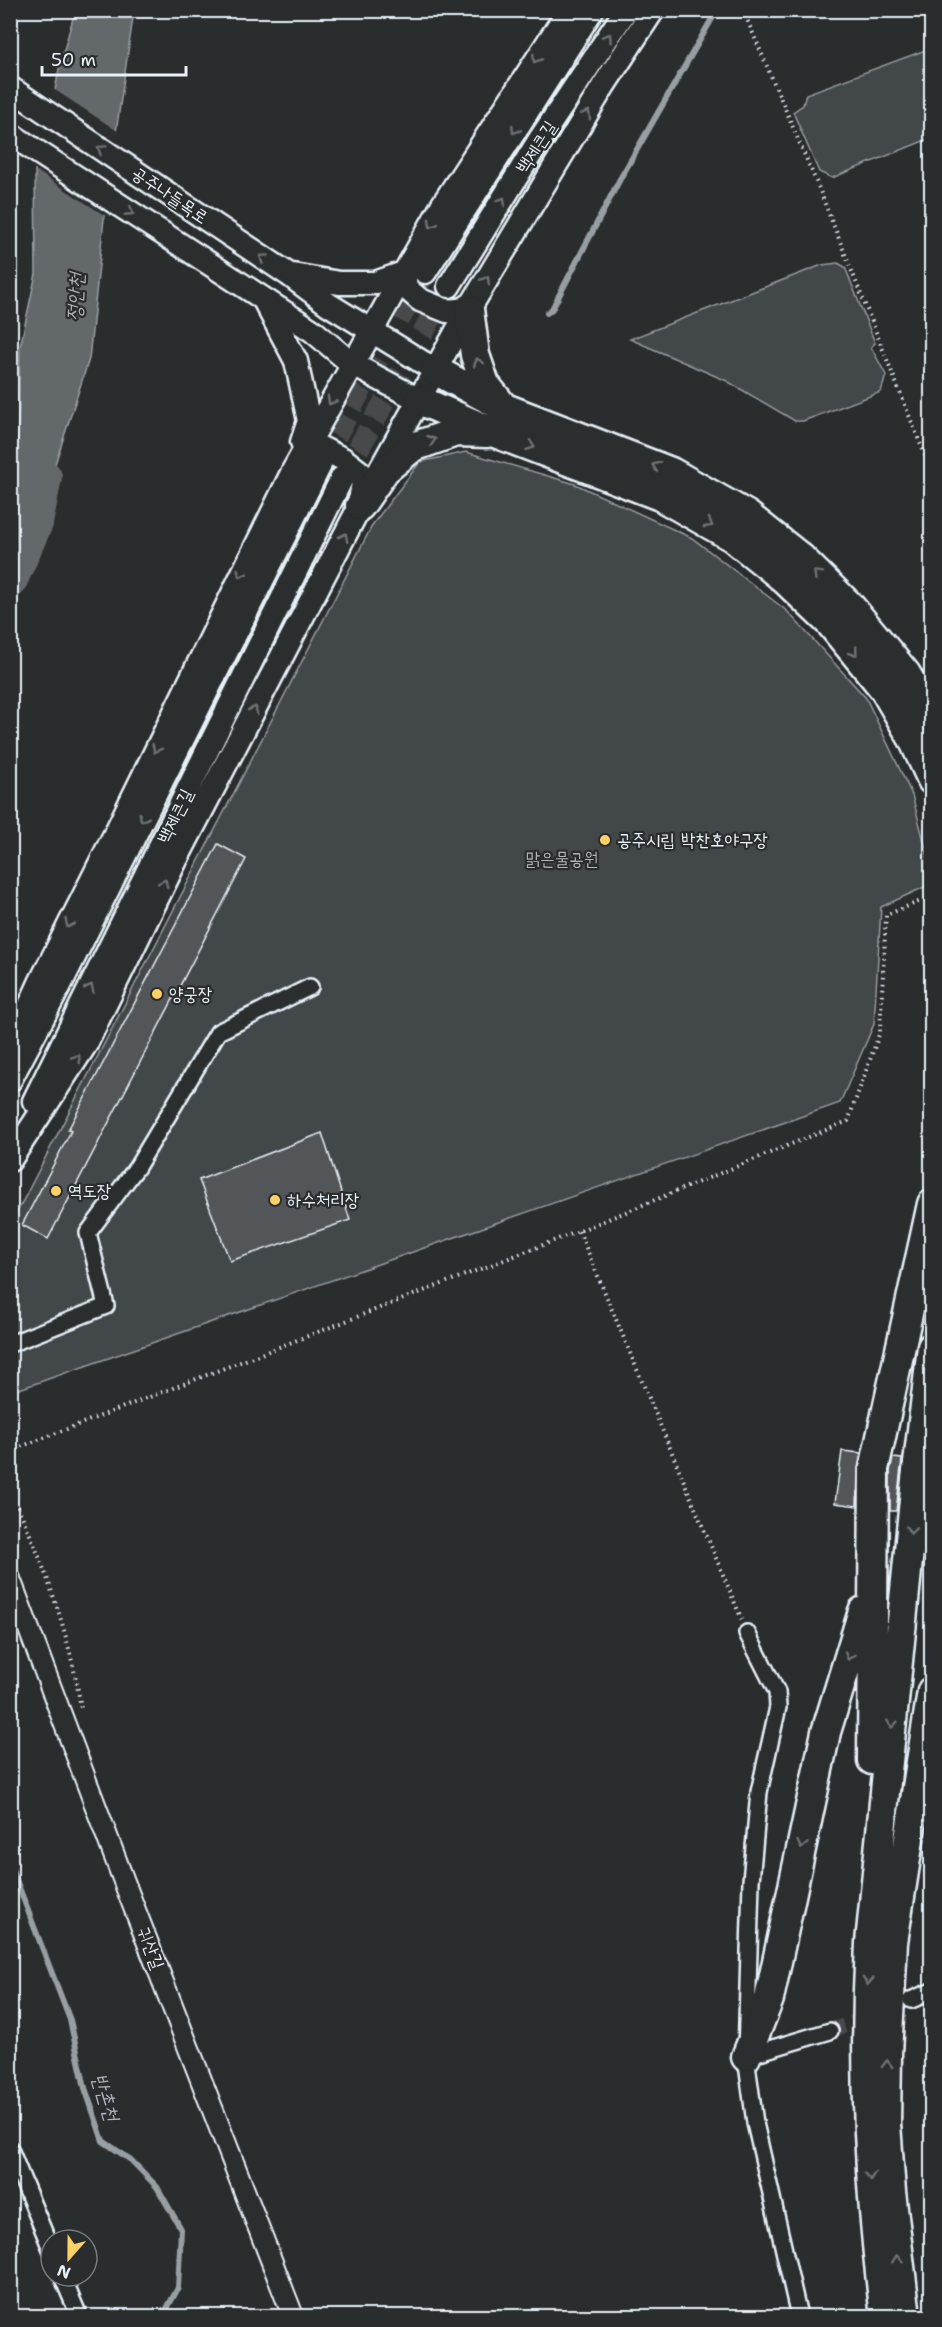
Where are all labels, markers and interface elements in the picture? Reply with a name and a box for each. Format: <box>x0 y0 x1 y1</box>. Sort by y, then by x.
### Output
one-way arrow <box>601 33 612 44</box>
scale bar <box>42 39 186 77</box>
text: 50 m <box>51 48 96 72</box>
one-way arrow <box>532 53 544 63</box>
one-way arrow <box>580 109 591 120</box>
street label: 백제큰길 <box>510 116 562 178</box>
one-way arrow <box>512 124 523 135</box>
one-way arrow <box>97 145 108 156</box>
street label: 공주나들목로 <box>127 161 213 229</box>
one-way arrow <box>495 196 506 207</box>
one-way arrow <box>123 205 134 216</box>
one-way arrow <box>427 217 439 228</box>
one-way arrow <box>259 254 270 265</box>
water label: 정안천 <box>61 270 89 322</box>
one-way arrow <box>479 276 490 286</box>
one-way arrow <box>473 357 485 368</box>
one-way arrow <box>327 395 338 405</box>
one-way arrow <box>426 435 437 448</box>
one-way arrow <box>525 439 536 452</box>
one-way arrow <box>652 461 663 473</box>
one-way arrow <box>703 517 713 528</box>
one-way arrow <box>337 533 348 544</box>
one-way arrow <box>237 568 248 578</box>
one-way arrow <box>814 570 825 581</box>
one-way arrow <box>847 645 858 656</box>
one-way arrow <box>247 706 258 717</box>
one-way arrow <box>152 743 163 754</box>
street label: 백제큰길 <box>152 784 199 847</box>
one-way arrow <box>139 811 151 822</box>
place label: 공주시립 박찬호야구장 <box>617 828 768 852</box>
marker: 공주시립 박찬호야구장 <box>598 833 612 847</box>
park label: 맑은물공원 <box>526 847 598 871</box>
one-way arrow <box>157 879 168 890</box>
one-way arrow <box>65 918 77 929</box>
place label: 양궁장 <box>169 982 212 1006</box>
one-way arrow <box>83 984 94 995</box>
marker: 양궁장 <box>150 987 164 1001</box>
one-way arrow <box>69 1053 80 1064</box>
place label: 역도장 <box>68 1179 111 1203</box>
marker: 역도장 <box>49 1184 63 1198</box>
place label: 하수처리장 <box>287 1188 359 1212</box>
marker: 하수처리장 <box>268 1193 282 1207</box>
one-way arrow <box>905 1525 918 1534</box>
one-way arrow <box>844 1650 856 1661</box>
one-way arrow <box>886 1719 899 1728</box>
one-way arrow <box>796 1840 809 1850</box>
street label: 귀산길 <box>132 1923 170 1973</box>
one-way arrow <box>862 1976 875 1985</box>
one-way arrow <box>880 2060 893 2069</box>
water label: 반촌천 <box>87 2070 126 2126</box>
one-way arrow <box>863 2171 876 2180</box>
north arrow <box>39 2228 99 2288</box>
one-way arrow <box>892 2254 904 2263</box>
text: N <box>54 2259 73 2284</box>

